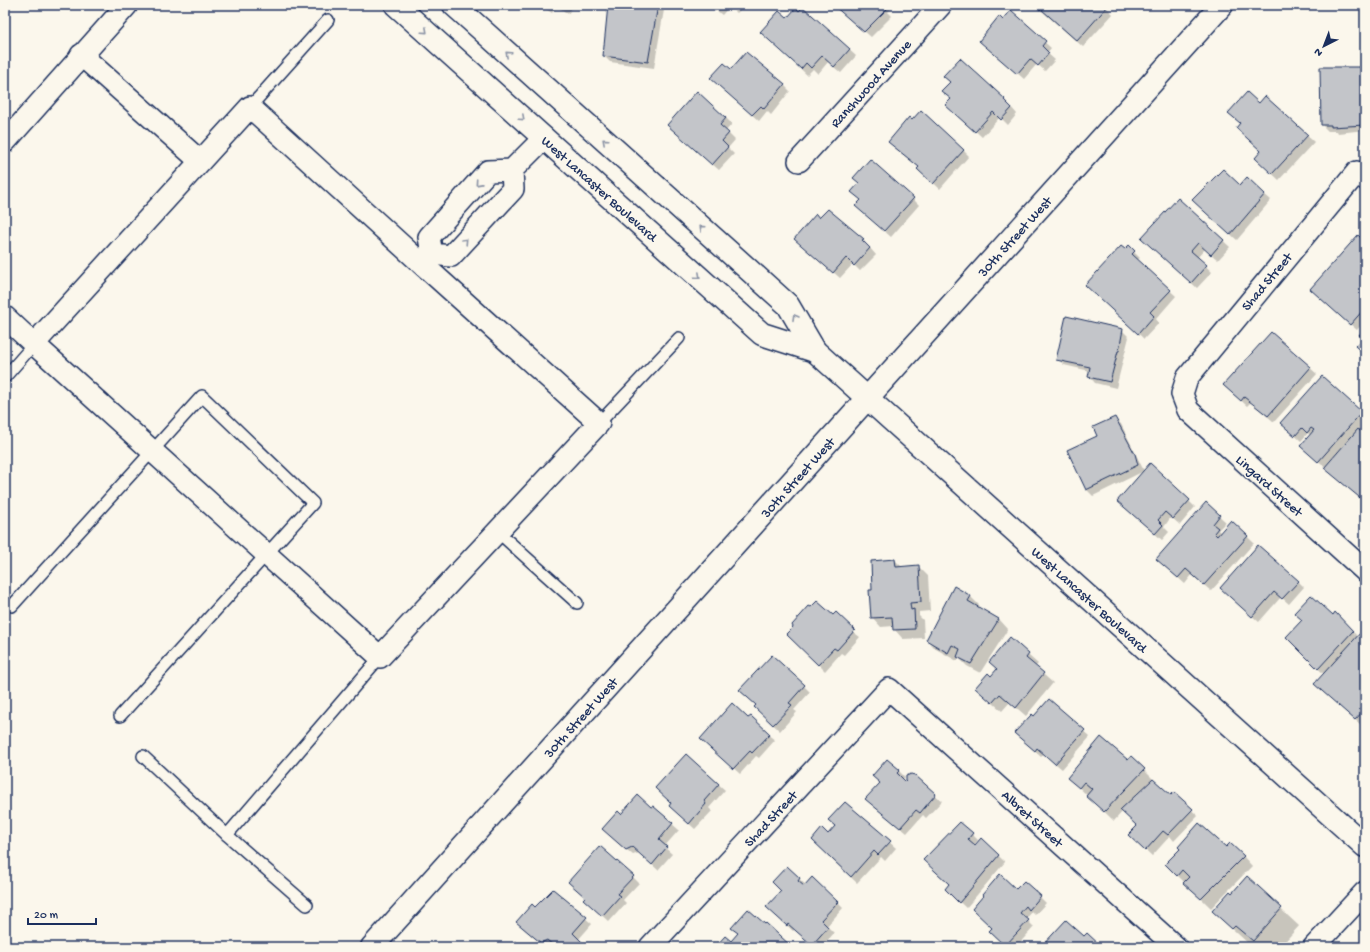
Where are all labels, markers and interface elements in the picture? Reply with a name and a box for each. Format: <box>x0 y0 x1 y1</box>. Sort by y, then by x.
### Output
one-way arrow <box>420 26 428 34</box>
north arrow <box>1304 26 1344 66</box>
street label: Ranchwood Avenue <box>828 36 917 132</box>
text: N <box>1312 45 1325 59</box>
one-way arrow <box>505 51 513 59</box>
one-way arrow <box>517 113 525 121</box>
street label: West Lancaster Boulevard <box>537 133 661 248</box>
one-way arrow <box>602 138 610 146</box>
one-way arrow <box>475 178 483 186</box>
street label: 30th Street West <box>975 193 1057 282</box>
one-way arrow <box>699 225 706 232</box>
one-way arrow <box>460 238 468 246</box>
street label: Shad Street <box>1239 249 1298 315</box>
one-way arrow <box>693 272 701 279</box>
one-way arrow <box>792 314 799 322</box>
street label: 30th Street West <box>758 434 840 523</box>
street label: Lingard Street <box>1231 452 1306 522</box>
street label: West Lancaster Boulevard <box>1027 544 1151 659</box>
street label: 30th Street West <box>541 674 623 763</box>
street label: Shad Street <box>742 787 803 851</box>
street label: Albret Street <box>997 788 1067 853</box>
scale bar <box>28 900 96 926</box>
text: 20 m <box>34 909 59 923</box>

